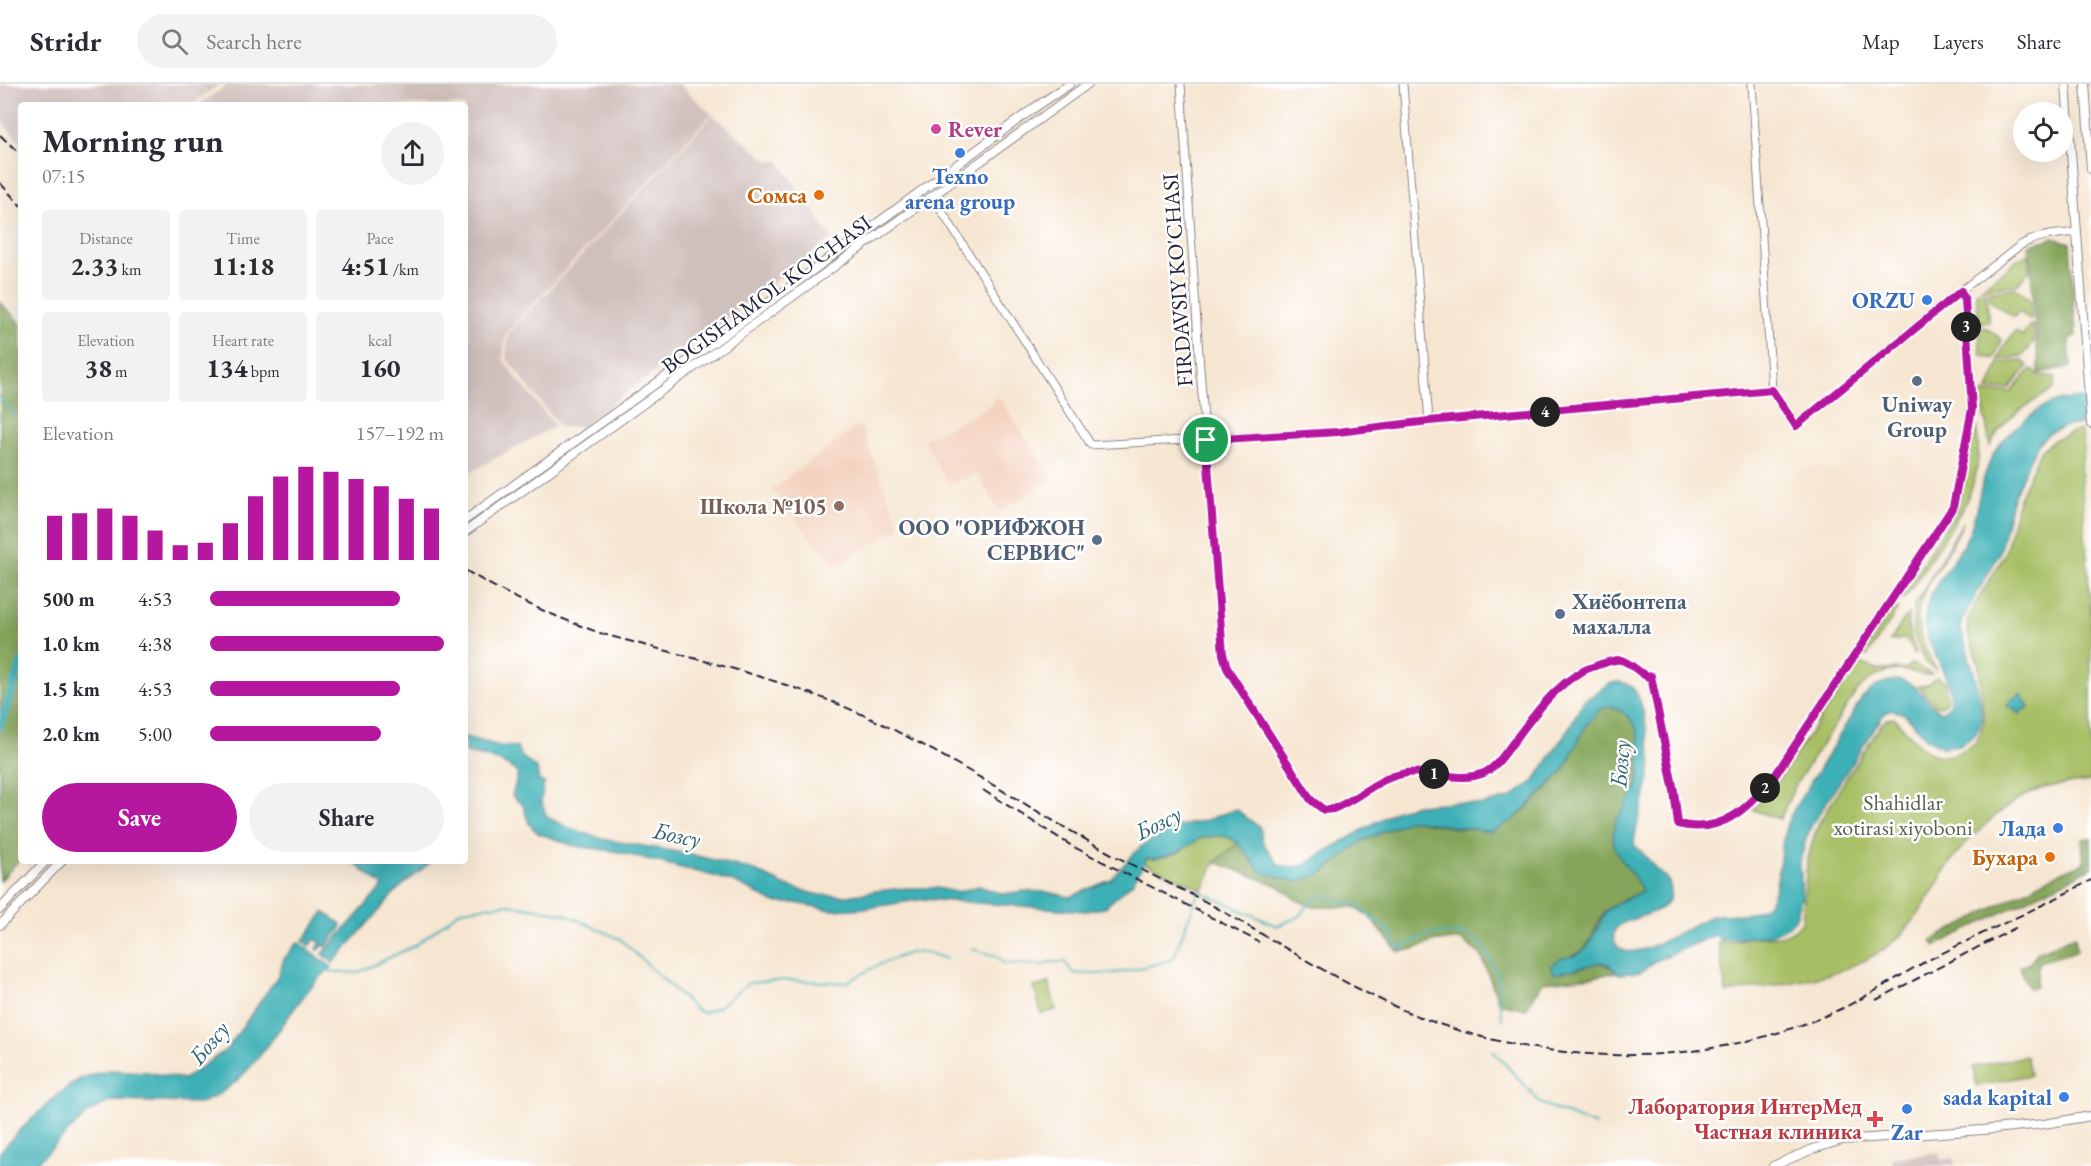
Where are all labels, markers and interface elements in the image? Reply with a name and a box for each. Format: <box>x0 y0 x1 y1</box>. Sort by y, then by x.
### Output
search box <box>137 14 557 68</box>
text: Stridr <box>30 23 101 59</box>
icon: search <box>158 25 191 58</box>
text: Search here <box>206 27 302 56</box>
text: Map <box>1862 28 1900 55</box>
text: Layers <box>1933 28 1984 55</box>
text: Share <box>2017 28 2061 55</box>
map controls <box>2013 102 2073 162</box>
button: locate <box>2013 102 2073 162</box>
place label: Rever <box>948 115 1003 144</box>
text: Morning run <box>42 119 224 162</box>
button: share <box>381 122 444 185</box>
marker: Rever <box>929 122 943 136</box>
marker: Texno arena group <box>953 146 967 160</box>
place label: Texno arena group <box>905 162 1015 216</box>
text: 07:15 <box>42 163 85 189</box>
street label: FIRDAVSIY KO'CHASI <box>1156 172 1199 388</box>
place label: Сомса <box>747 181 807 210</box>
marker: Сомса <box>812 188 826 202</box>
street label: BOGISHAMOL KO'CHASI <box>655 208 878 380</box>
text: Distance <box>79 228 133 249</box>
text: Time <box>226 228 260 249</box>
text: Pace <box>367 228 393 249</box>
text: 2.33 <box>71 249 118 283</box>
text: 11:18 <box>212 249 274 283</box>
text: 4:51 <box>341 249 390 283</box>
text: km <box>118 259 141 280</box>
text: /km <box>390 259 419 280</box>
place label: ORZU <box>1852 286 1916 315</box>
marker: ORZU <box>1920 293 1934 307</box>
pin: 3 <box>1951 312 1981 342</box>
text: 3 <box>1962 316 1970 337</box>
text: Elevation <box>77 330 135 351</box>
text: Heart rate <box>212 330 274 351</box>
text: kcal <box>368 330 392 351</box>
text: 38 <box>84 351 112 385</box>
text: 134 <box>206 351 248 385</box>
text: 160 <box>359 351 401 385</box>
text: m <box>112 361 128 382</box>
text: bpm <box>248 361 280 382</box>
marker: Uniway Group <box>1910 374 1924 388</box>
place label: Uniway Group <box>1882 390 1953 444</box>
pin: 4 <box>1530 397 1560 427</box>
text: 4 <box>1541 401 1549 422</box>
pin <box>1180 414 1231 465</box>
text: Elevation <box>42 420 114 446</box>
text: 157–192 m <box>356 420 444 446</box>
icon: arrive <box>1189 423 1222 456</box>
place label: Школа №105 <box>700 492 827 521</box>
marker: Школа №105 <box>832 499 846 513</box>
place label: ООО "ОРИФЖОН СЕРВИС" <box>898 513 1085 567</box>
marker: ООО "ОРИФЖОН СЕРВИС" <box>1090 533 1104 547</box>
text: 500 m <box>42 586 95 612</box>
text: 4:53 <box>138 586 172 612</box>
place label: Хиёбонтепа махалла <box>1571 587 1687 641</box>
marker: Хиёбонтепа махалла <box>1553 607 1567 621</box>
text: 1.0 km <box>42 631 100 657</box>
text: 4:38 <box>138 631 172 657</box>
text: 1.5 km <box>42 676 100 702</box>
text: 4:53 <box>138 676 172 702</box>
text: 2.0 km <box>42 721 100 747</box>
text: 5:00 <box>138 721 172 747</box>
water label: Бозсу <box>1602 739 1637 790</box>
pin: 1 <box>1419 759 1449 789</box>
text: 1 <box>1430 763 1438 784</box>
pin: 2 <box>1750 773 1780 803</box>
text: 2 <box>1761 777 1769 798</box>
button: Save <box>42 783 237 852</box>
button: Share <box>249 783 444 852</box>
park label: Shahidlar xotirasi xiyoboni <box>1833 788 1973 842</box>
water label: Бозсу <box>1129 798 1186 847</box>
water label: Бозсу <box>650 814 704 855</box>
place label: Лада <box>1999 814 2046 843</box>
marker: Лада <box>2051 821 2065 835</box>
place label: Бухара <box>1972 843 2038 872</box>
marker: Бухара <box>2043 850 2057 864</box>
water label: Бозсу <box>181 1014 236 1072</box>
place label: sada kapital <box>1943 1083 2052 1112</box>
marker: sada kapital <box>2057 1090 2071 1104</box>
place label: Лаборатория ИнтерМед Частная клиника <box>1628 1092 1862 1146</box>
marker: Zar <box>1900 1102 1914 1116</box>
marker: Лаборатория ИнтерМед Частная клиника <box>1866 1110 1884 1128</box>
place label: Zar <box>1891 1118 1924 1147</box>

